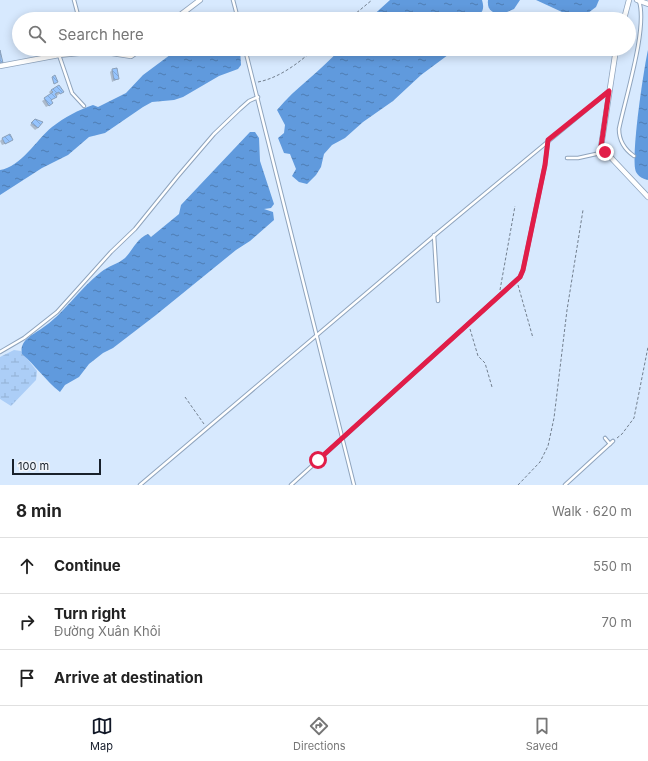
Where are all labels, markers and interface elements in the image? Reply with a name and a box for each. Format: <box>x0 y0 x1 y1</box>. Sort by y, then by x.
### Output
search box <box>12 12 636 56</box>
icon: search <box>26 23 48 45</box>
text: Search here <box>58 25 144 44</box>
route end <box>596 143 614 161</box>
route start <box>309 451 327 469</box>
scale bar <box>12 457 101 476</box>
text: 100 m <box>18 459 49 473</box>
text: 8 min <box>16 501 62 521</box>
text: Walk · 620 m <box>552 503 632 519</box>
icon: ahead <box>16 555 38 577</box>
text: Continue <box>54 556 121 575</box>
text: 550 m <box>593 558 632 574</box>
text: Turn right <box>54 604 126 623</box>
icon: right <box>16 611 38 633</box>
text: 70 m <box>602 614 632 630</box>
text: Đường Xuân Khôi <box>54 623 161 639</box>
icon: arrive <box>16 667 38 689</box>
text: Arrive at destination <box>54 668 203 687</box>
tab: Map <box>90 715 113 753</box>
tab: Directions <box>293 715 346 753</box>
tab: Saved <box>526 715 558 753</box>

